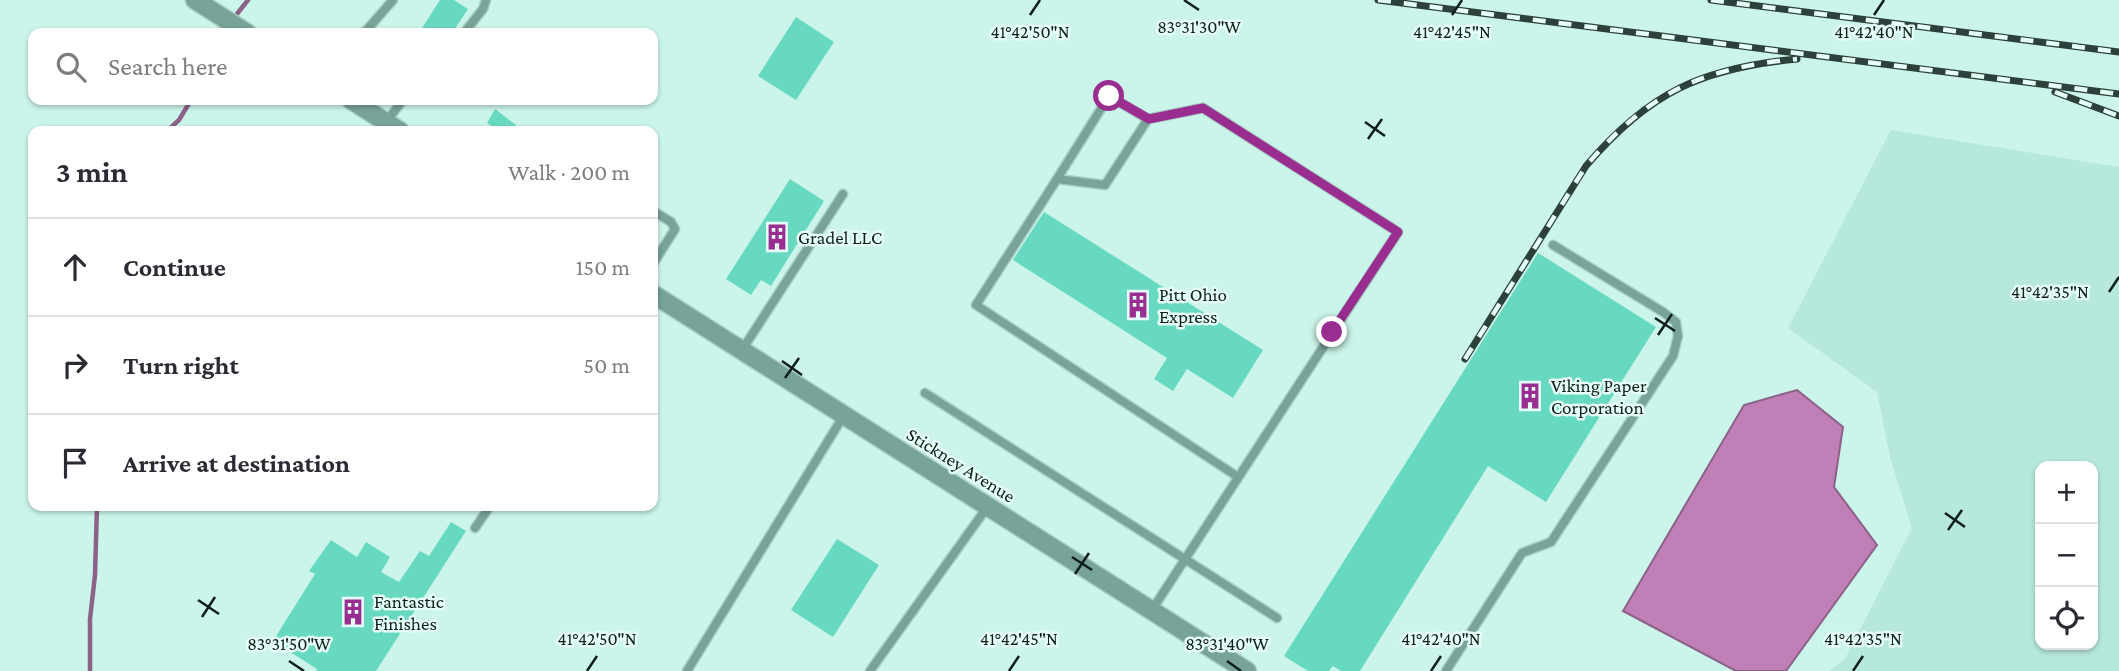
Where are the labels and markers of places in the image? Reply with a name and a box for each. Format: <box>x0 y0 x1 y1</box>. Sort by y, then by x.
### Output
building icon: Gradel LLC <box>762 222 792 252</box>
place label: Gradel LLC <box>798 227 882 248</box>
place label: Pitt Ohio Express <box>1159 284 1227 327</box>
building icon: Pitt Ohio Express <box>1123 290 1153 320</box>
place label: Viking Paper Corporation <box>1551 375 1647 418</box>
building icon: Viking Paper Corporation <box>1515 381 1545 411</box>
place label: Fantastic Finishes <box>374 591 444 634</box>
building icon: Fantastic Finishes <box>338 597 368 627</box>

